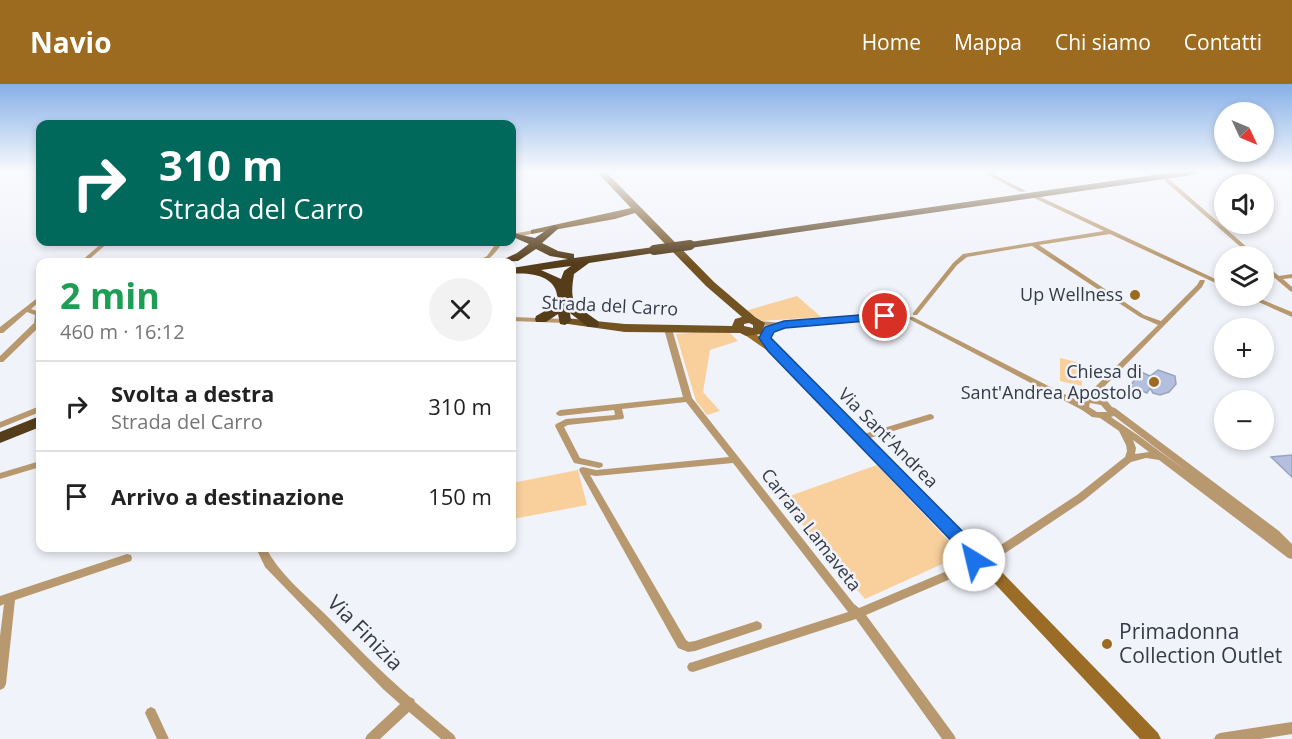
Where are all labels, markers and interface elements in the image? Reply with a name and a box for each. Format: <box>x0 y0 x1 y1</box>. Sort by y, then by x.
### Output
text: Navio <box>30 23 111 61</box>
text: Home <box>862 28 921 56</box>
text: Mappa <box>954 28 1022 56</box>
text: Chi siamo <box>1055 28 1151 56</box>
text: Contatti <box>1184 28 1262 56</box>
north arrow <box>1214 102 1274 162</box>
map controls <box>1214 102 1274 450</box>
text: 310 m <box>159 136 283 193</box>
icon: right <box>60 144 138 222</box>
button: sound <box>1214 174 1274 234</box>
text: Strada del Carro <box>159 190 364 227</box>
button: layers <box>1214 246 1274 306</box>
text: 2 min <box>60 271 160 320</box>
button: close <box>429 278 492 341</box>
place label: Up Wellness <box>1020 282 1123 306</box>
marker: Up Wellness <box>1128 288 1142 302</box>
street label: Strada del Carro <box>541 289 679 321</box>
pin <box>859 290 910 341</box>
icon: arrive <box>868 299 901 332</box>
text: 460 m · 16:12 <box>60 318 185 345</box>
button: + <box>1214 318 1274 378</box>
place label: Chiesa di Sant'Andrea Apostolo <box>961 359 1142 404</box>
marker: Chiesa di Sant'Andrea Apostolo <box>1147 375 1161 389</box>
text: Svolta a destra <box>111 378 274 408</box>
street label: Via Sant'Andrea <box>834 382 944 492</box>
icon: right <box>60 390 93 423</box>
button: − <box>1214 390 1274 450</box>
text: 310 m <box>428 391 492 421</box>
text: Strada del Carro <box>111 408 263 435</box>
street label: Carrara Lamaveta <box>756 463 867 596</box>
icon: arrive <box>60 480 93 513</box>
text: Arrivo a destinazione <box>111 481 344 511</box>
text: 150 m <box>428 481 492 511</box>
position arrow <box>942 528 1006 592</box>
street label: Via Finizia <box>322 588 410 676</box>
place label: Primadonna Collection Outlet <box>1119 617 1282 669</box>
marker: Primadonna Collection Outlet <box>1100 637 1114 651</box>

